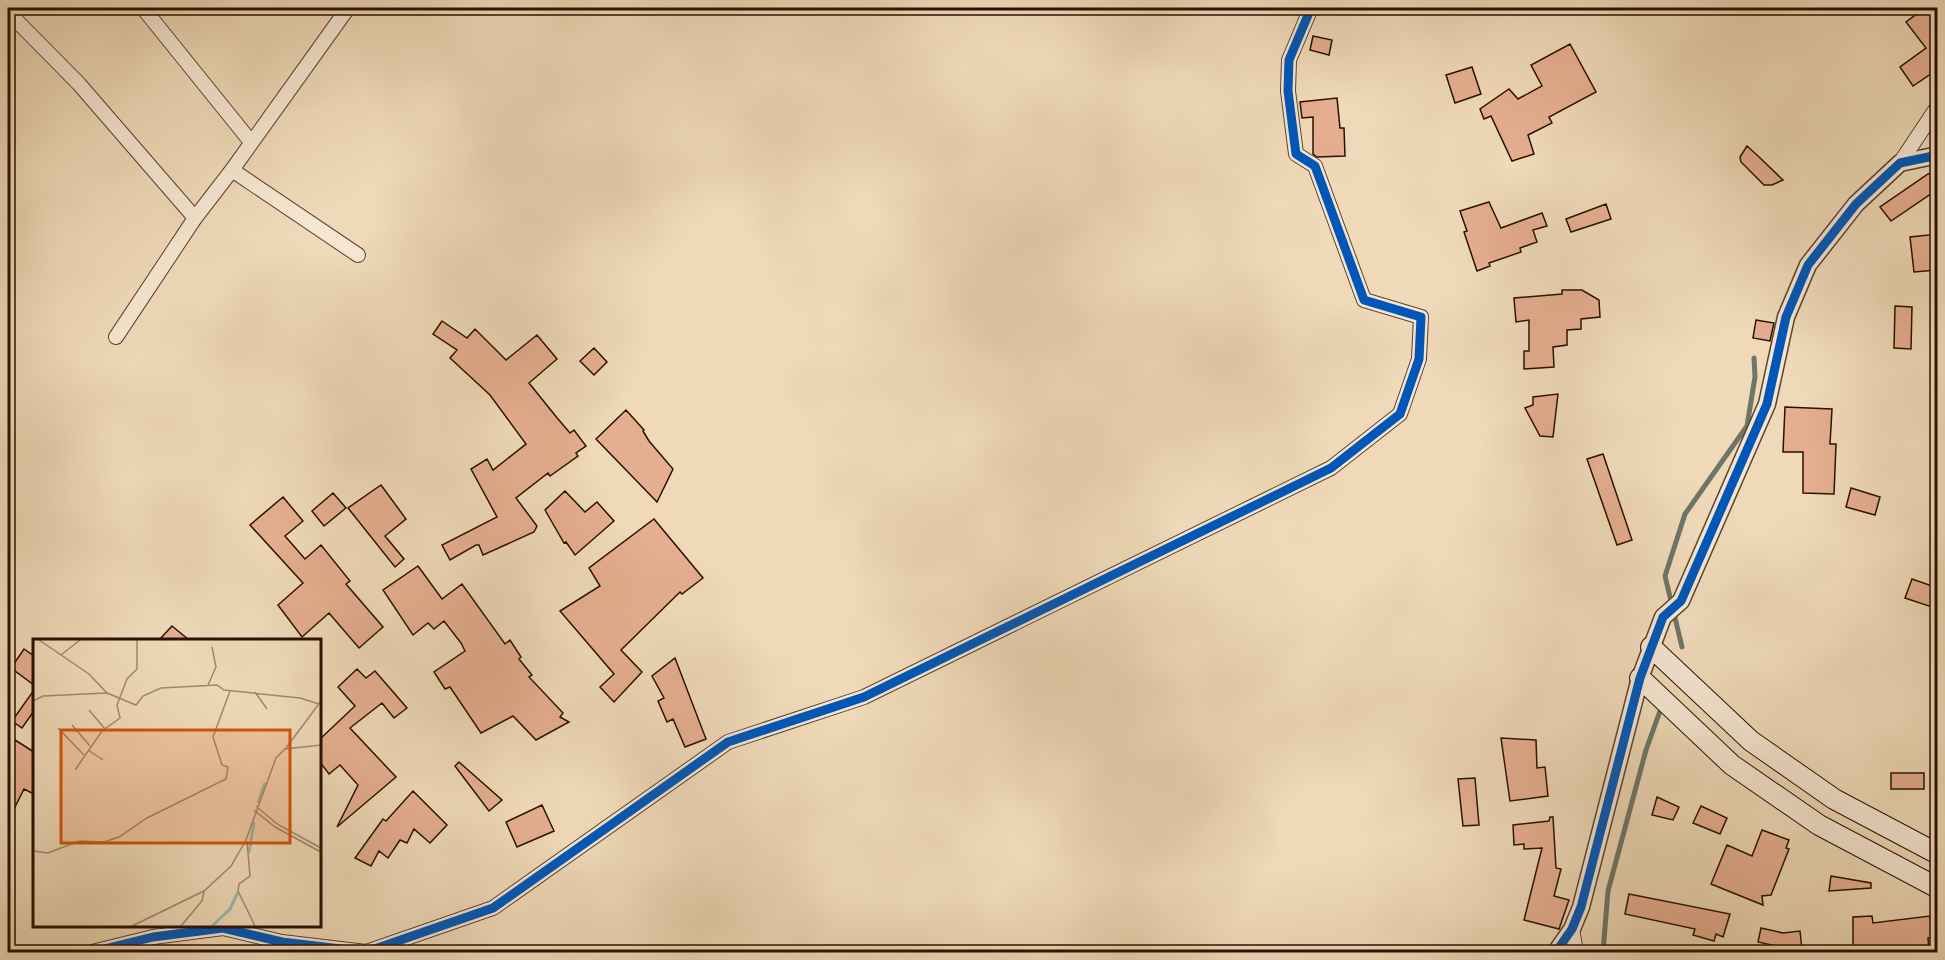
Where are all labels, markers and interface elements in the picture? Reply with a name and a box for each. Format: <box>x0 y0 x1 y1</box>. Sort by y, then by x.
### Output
inset map <box>33 639 321 927</box>

